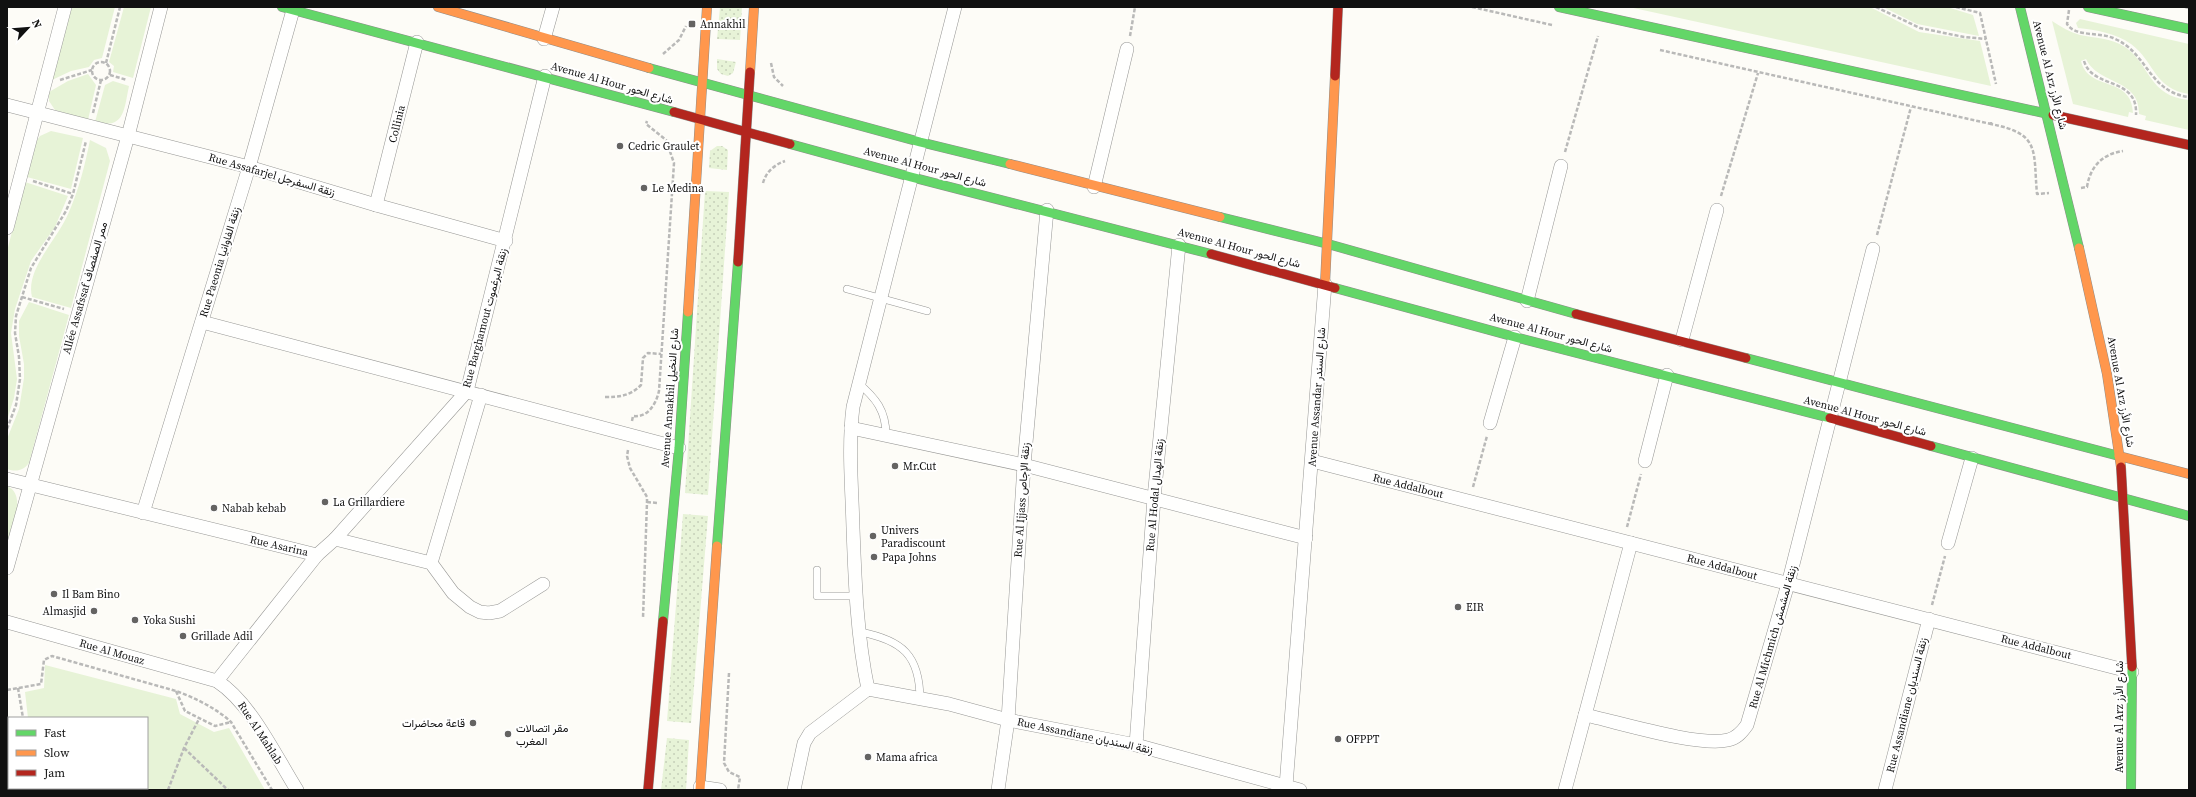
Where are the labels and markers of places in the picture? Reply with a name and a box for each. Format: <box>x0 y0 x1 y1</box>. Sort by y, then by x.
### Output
place label: Annakhil <box>700 17 745 32</box>
marker: Annakhil <box>687 19 697 29</box>
place label: Cedric Graulet <box>628 139 700 154</box>
marker: Cedric Graulet <box>615 141 625 151</box>
place label: Le Medina <box>652 181 704 196</box>
marker: Le Medina <box>639 183 649 193</box>
place label: Mr.Cut <box>903 459 936 474</box>
marker: Mr.Cut <box>890 461 900 471</box>
place label: La Grillardiere <box>333 495 405 510</box>
marker: La Grillardiere <box>320 497 330 507</box>
place label: Nabab kebab <box>222 501 286 516</box>
marker: Nabab kebab <box>209 503 219 513</box>
place label: Univers Paradiscount <box>881 523 946 551</box>
marker: Univers Paradiscount <box>868 531 878 541</box>
place label: Papa Johns <box>882 550 937 565</box>
marker: Papa Johns <box>869 552 879 562</box>
place label: Il Bam Bino <box>62 587 120 602</box>
marker: Il Bam Bino <box>49 589 59 599</box>
place label: EIR <box>1466 600 1484 615</box>
marker: EIR <box>1453 602 1463 612</box>
place label: Almasjid <box>43 604 87 619</box>
marker: Almasjid <box>89 606 99 616</box>
place label: Yoka Sushi <box>143 613 196 628</box>
marker: Yoka Sushi <box>130 615 140 625</box>
place label: Grillade Adil <box>191 629 253 644</box>
marker: Grillade Adil <box>178 631 188 641</box>
place label: قاعة محاضرات <box>402 716 465 731</box>
marker: قاعة محاضرات <box>468 718 478 728</box>
place label: مقر اتصالات المغرب <box>516 721 568 749</box>
marker: مقر اتصالات المغرب <box>503 729 513 739</box>
place label: OFPPT <box>1346 732 1380 747</box>
marker: OFPPT <box>1333 734 1343 744</box>
place label: Mama africa <box>876 750 938 765</box>
marker: Mama africa <box>863 752 873 762</box>

